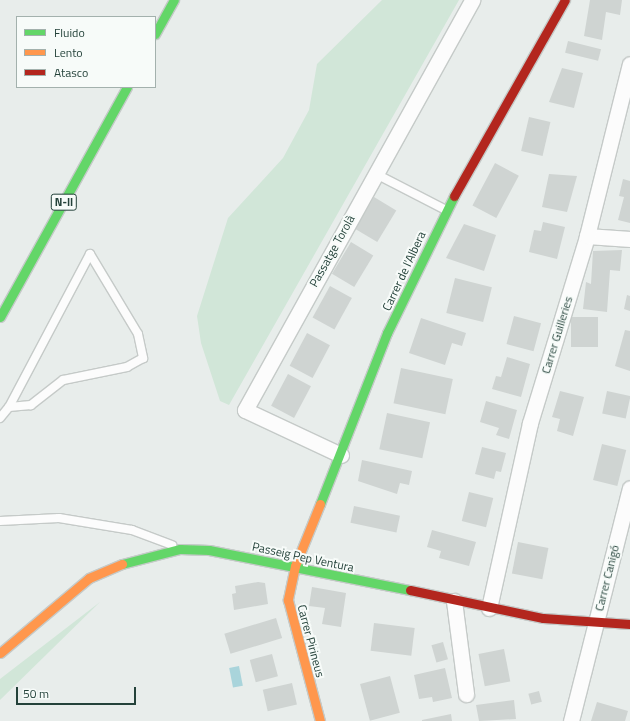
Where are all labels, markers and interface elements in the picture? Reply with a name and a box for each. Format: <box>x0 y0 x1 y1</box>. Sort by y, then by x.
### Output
legend <box>16 16 156 88</box>
text: Fluido <box>54 23 85 42</box>
text: Lento <box>54 43 83 62</box>
text: Atasco <box>54 63 88 82</box>
road number: N-II <box>50 193 78 211</box>
street label: Passatge Torolà <box>306 213 358 289</box>
street label: Carrer de l'Albera <box>379 229 429 313</box>
street label: Carrer Guilleries <box>538 295 576 375</box>
street label: Passeig Pep Ventura <box>251 539 355 575</box>
street label: Carrer Canigó <box>592 543 622 613</box>
street label: Carrer Pirineus <box>294 603 328 679</box>
scale bar <box>18 679 138 705</box>
text: 50 m <box>23 684 49 703</box>

